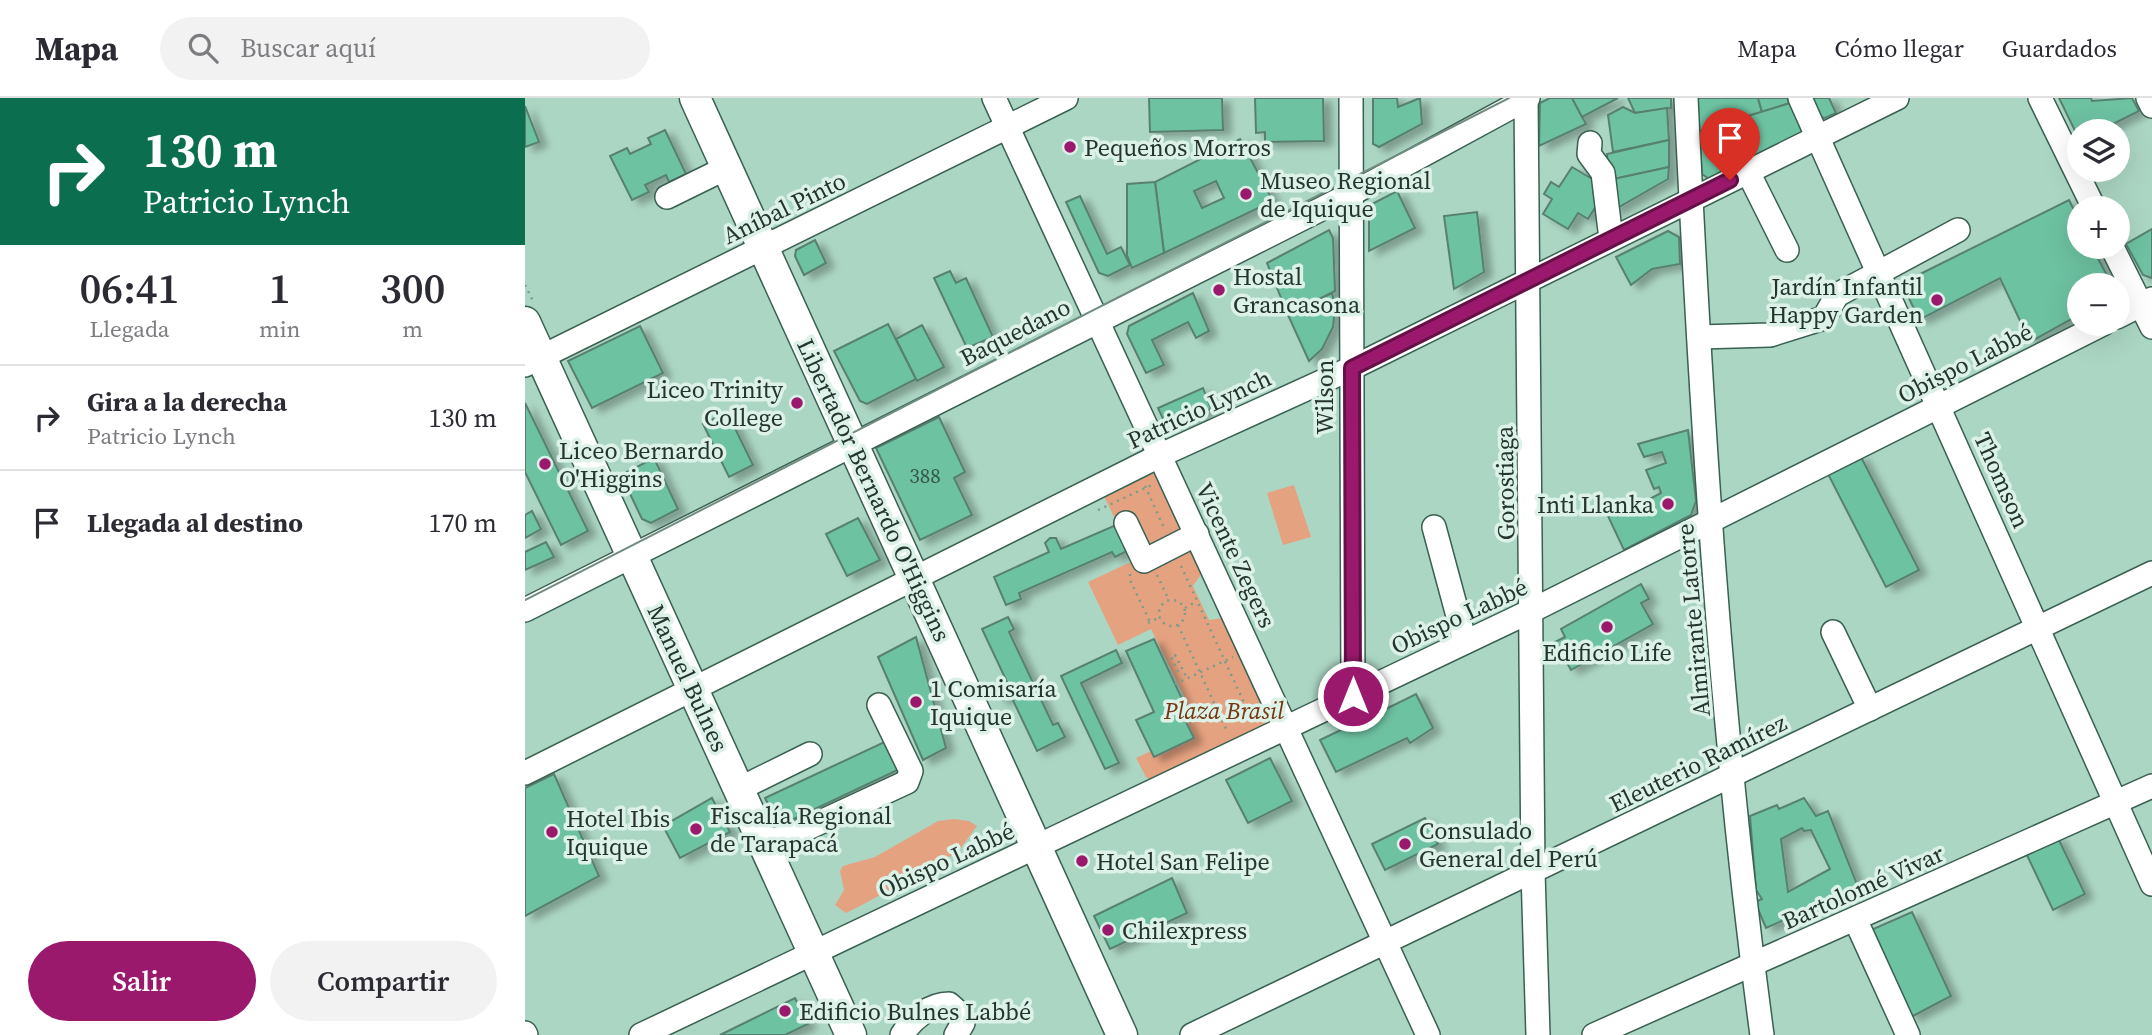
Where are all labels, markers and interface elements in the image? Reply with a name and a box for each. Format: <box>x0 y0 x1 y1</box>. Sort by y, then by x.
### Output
search box <box>160 17 650 80</box>
text: Mapa <box>35 26 118 71</box>
icon: search <box>184 29 222 67</box>
text: Buscar aquí <box>240 30 376 66</box>
text: Mapa <box>1737 32 1796 65</box>
text: Cómo llegar <box>1834 32 1964 65</box>
text: Guardados <box>2002 32 2117 65</box>
pin <box>1700 108 1760 180</box>
text: 130 m <box>143 116 278 183</box>
icon: arrive <box>1711 119 1749 157</box>
map controls <box>2067 119 2130 336</box>
button: layers <box>2067 119 2130 182</box>
icon: right <box>28 126 119 217</box>
place label: Pequeños Morros <box>1084 131 1271 164</box>
marker: Pequeños Morros <box>1062 139 1078 155</box>
street label: Aníbal Pinto <box>717 164 851 252</box>
place label: Museo Regional de Iquique <box>1260 164 1431 225</box>
text: Patricio Lynch <box>143 180 350 224</box>
marker: Museo Regional de Iquique <box>1238 186 1254 202</box>
button: + <box>2067 196 2130 259</box>
text: 06:41 <box>79 259 179 317</box>
text: 1 <box>269 259 291 317</box>
text: 300 <box>380 259 445 317</box>
place label: Hostal Grancasona <box>1233 260 1361 321</box>
place label: Jardín Infantil Happy Garden <box>1769 270 1923 331</box>
button: − <box>2067 273 2130 336</box>
marker: Hostal Grancasona <box>1211 282 1227 298</box>
street label: Baquedano <box>954 290 1076 374</box>
marker: Jardín Infantil Happy Garden <box>1929 292 1945 308</box>
text: Llegada <box>89 313 169 345</box>
text: min <box>259 313 300 345</box>
text: m <box>402 313 423 345</box>
street label: Obispo Labbé <box>1892 315 2038 411</box>
street label: Libertador Bernardo O'Higgins <box>789 333 959 647</box>
street label: Wilson <box>1308 359 1341 435</box>
street label: Patricio Lynch <box>1122 361 1276 457</box>
place label: Liceo Trinity College <box>646 373 784 434</box>
text: Gira a la derecha <box>87 384 287 420</box>
marker: Liceo Trinity College <box>789 395 805 411</box>
icon: right <box>28 399 66 437</box>
text: 130 m <box>429 400 497 436</box>
text: Patricio Lynch <box>87 420 236 452</box>
street label: Gorostiaga <box>1487 425 1522 540</box>
street label: Thomson <box>1966 427 2038 533</box>
place label: Liceo Bernardo O'Higgins <box>559 434 724 495</box>
marker: Liceo Bernardo O'Higgins <box>537 456 553 472</box>
house number: 388 <box>909 461 941 490</box>
street label: Vicente Zegers <box>1188 477 1284 633</box>
place label: Inti Llanka <box>1537 488 1655 521</box>
marker: Inti Llanka <box>1660 496 1676 512</box>
icon: arrive <box>28 504 66 542</box>
text: Llegada al destino <box>87 505 303 541</box>
text: 170 m <box>429 505 497 541</box>
street label: Almirante Latorre <box>1668 522 1718 718</box>
street label: Obispo Labbé <box>1385 570 1533 662</box>
street label: Manuel Bulnes <box>639 599 737 757</box>
marker: Edificio Life <box>1599 619 1615 635</box>
place label: Edificio Life <box>1542 636 1672 669</box>
position arrow <box>1316 659 1390 733</box>
place label: 1 Comisaría Iquique <box>930 672 1058 733</box>
marker: 1 Comisaría Iquique <box>908 694 924 710</box>
park label: Plaza Brasil <box>1163 694 1284 727</box>
street label: Eleuterio Ramírez <box>1604 706 1792 820</box>
place label: Fiscalía Regional de Tarapacá <box>710 799 892 860</box>
place label: Hotel Ibis Iquique <box>566 802 670 863</box>
street label: Obispo Labbé <box>872 814 1020 906</box>
place label: Consulado General del Perú <box>1419 814 1598 875</box>
marker: Fiscalía Regional de Tarapacá <box>688 821 704 837</box>
marker: Hotel Ibis Iquique <box>544 824 560 840</box>
marker: Consulado General del Perú <box>1397 836 1413 852</box>
street label: Bartolomé Vivar <box>1777 837 1949 937</box>
place label: Hotel San Felipe <box>1096 845 1270 878</box>
marker: Hotel San Felipe <box>1074 853 1090 869</box>
place label: Chilexpress <box>1122 914 1247 947</box>
marker: Chilexpress <box>1100 922 1116 938</box>
button: Salir <box>28 941 256 1021</box>
button: Compartir <box>270 941 497 1021</box>
place label: Edificio Bulnes Labbé <box>799 995 1031 1028</box>
marker: Edificio Bulnes Labbé <box>777 1003 793 1019</box>

